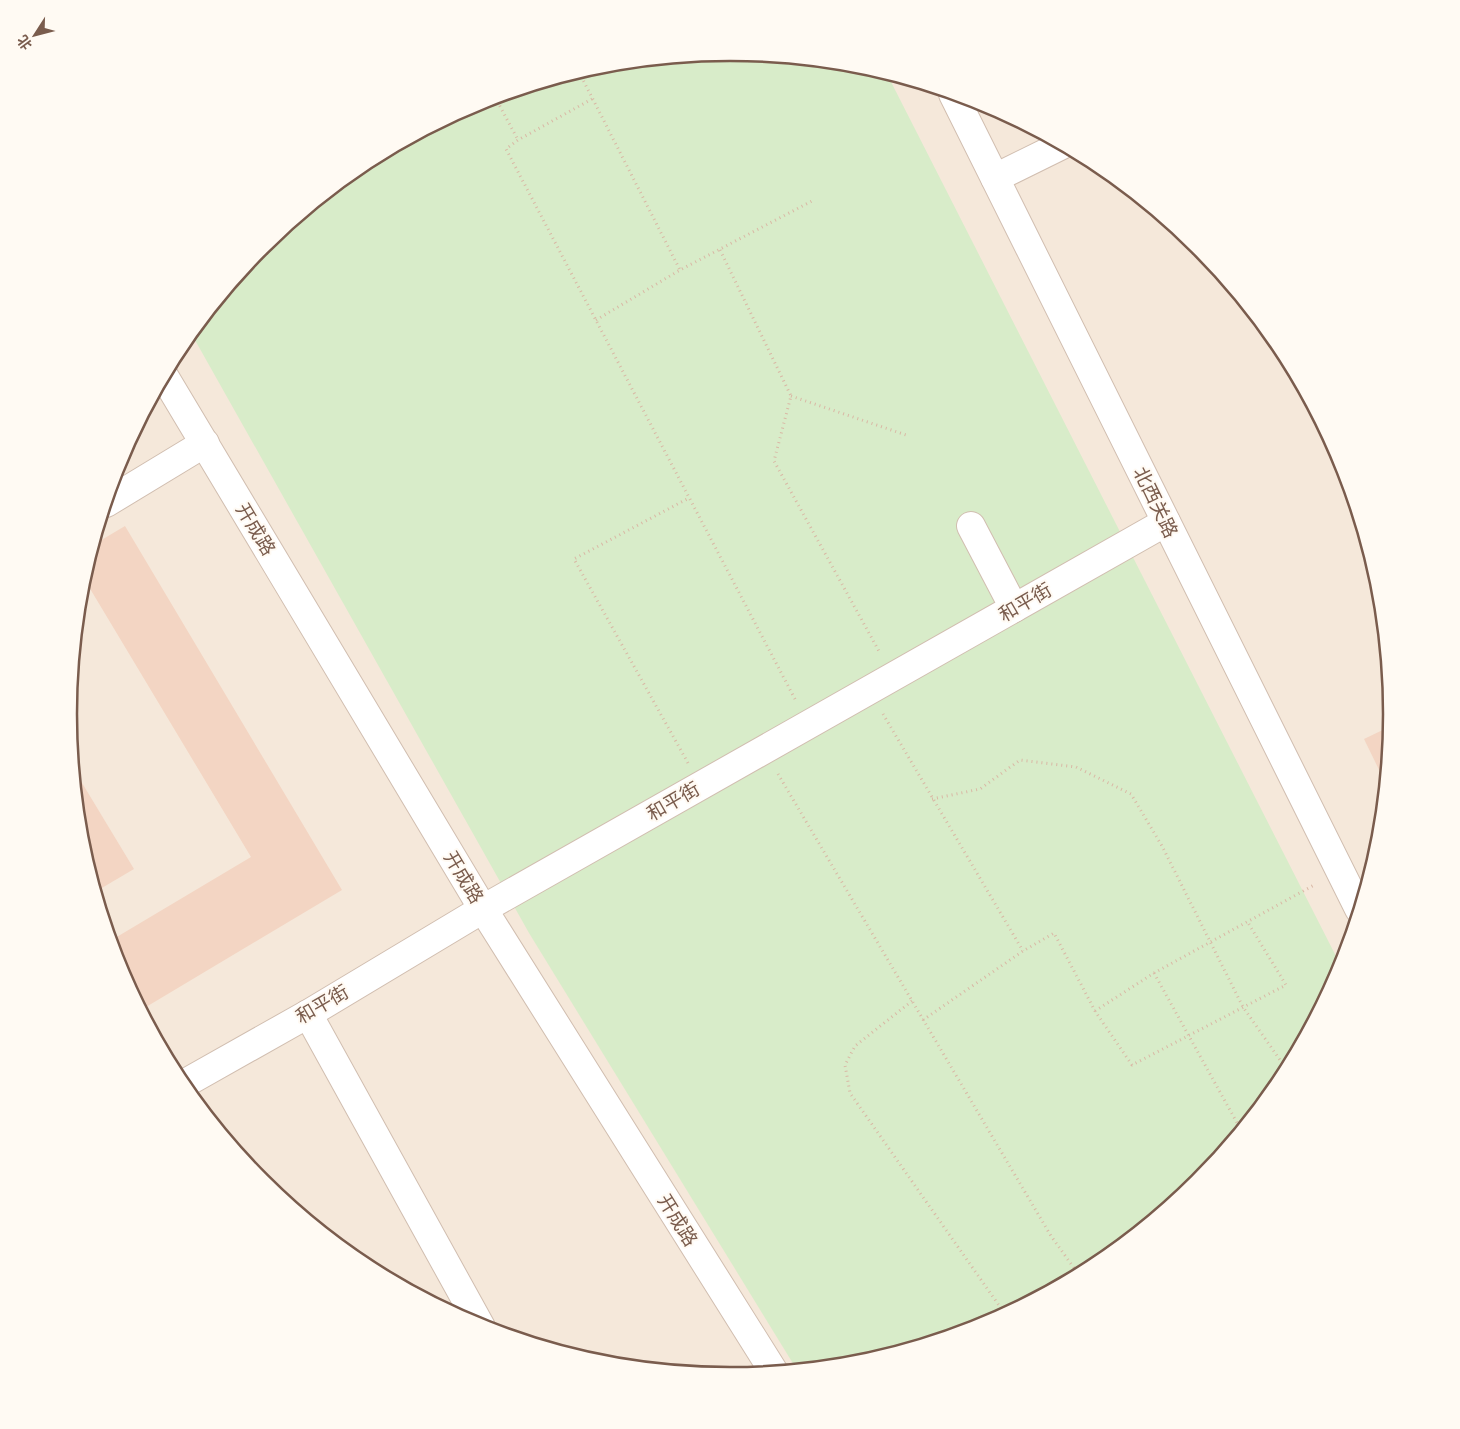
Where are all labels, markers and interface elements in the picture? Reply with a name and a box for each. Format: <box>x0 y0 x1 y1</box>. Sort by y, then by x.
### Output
north arrow <box>10 10 60 60</box>
text: 北 <box>13 32 36 54</box>
street label: 北西关路 <box>1129 463 1183 541</box>
street label: 开成路 <box>231 498 281 560</box>
street label: 和平街 <box>994 577 1056 627</box>
street label: 和平街 <box>642 776 704 826</box>
street label: 开成路 <box>439 846 489 908</box>
street label: 和平街 <box>291 979 353 1029</box>
street label: 开成路 <box>653 1189 703 1251</box>

